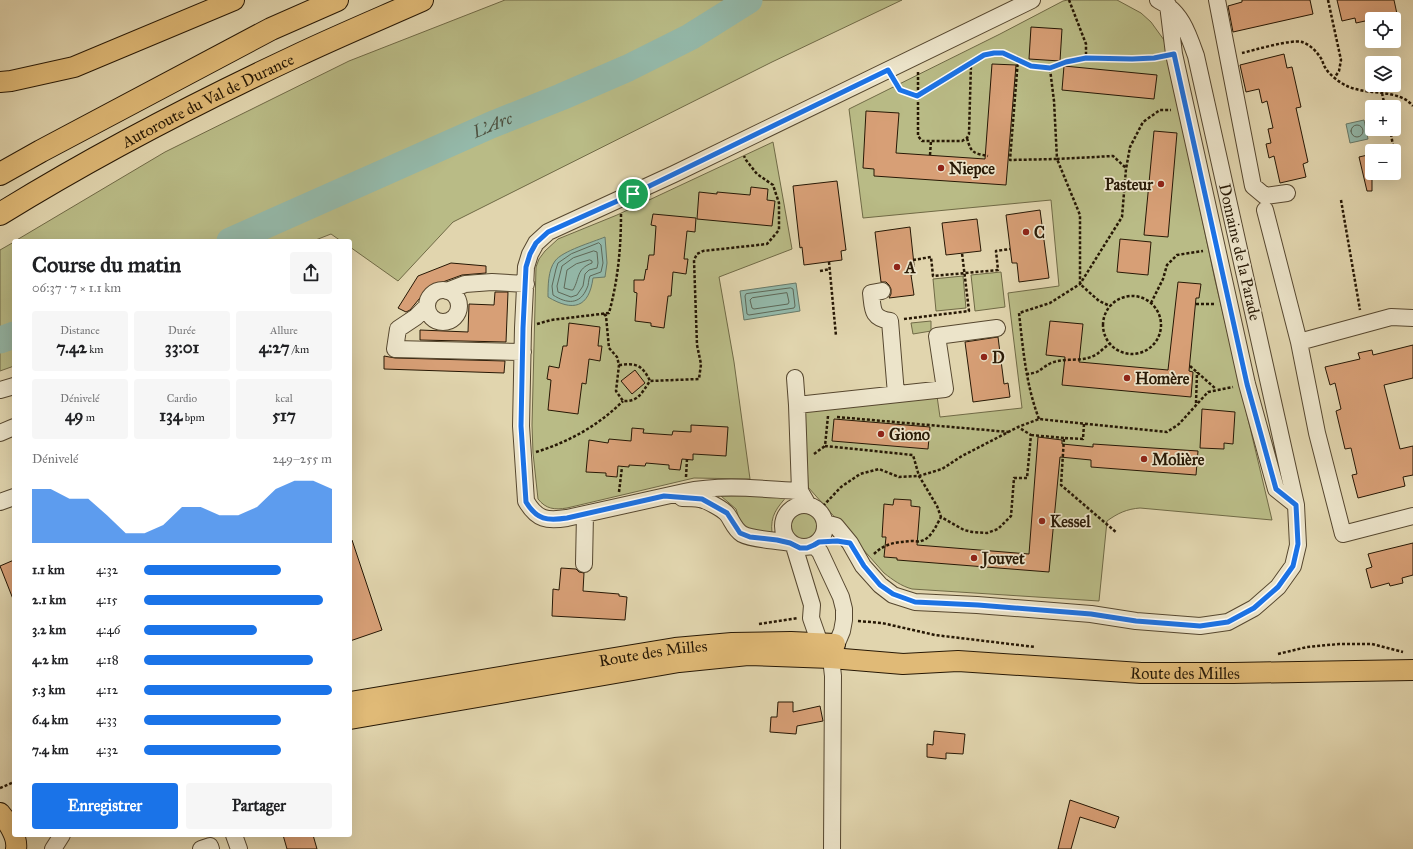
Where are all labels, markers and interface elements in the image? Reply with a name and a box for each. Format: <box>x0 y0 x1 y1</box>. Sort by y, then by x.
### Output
map controls <box>1365 12 1401 180</box>
button: locate <box>1365 12 1401 48</box>
street label: Autoroute du Val de Durance <box>118 49 297 152</box>
button: layers <box>1365 56 1401 92</box>
button: + <box>1365 100 1401 136</box>
water label: L'Arc <box>468 107 516 143</box>
button: − <box>1365 144 1401 180</box>
place label: Niepce <box>949 159 995 179</box>
marker: Niepce <box>936 163 946 173</box>
place label: Pasteur <box>1105 175 1154 194</box>
pin <box>616 177 650 211</box>
marker: Pasteur <box>1156 179 1166 189</box>
street label: Domaine de la Parade <box>1215 182 1265 323</box>
icon: arrive <box>622 183 644 205</box>
place label: C <box>1034 223 1045 242</box>
marker: C <box>1021 227 1031 237</box>
text: Course du matin <box>32 251 181 278</box>
button: share <box>290 252 332 294</box>
place label: A <box>904 258 916 277</box>
marker: A <box>892 262 902 272</box>
text: 06:37 · 7 × 1.1 km <box>32 280 121 296</box>
text: Distance <box>60 324 100 337</box>
text: Durée <box>168 324 196 337</box>
text: Allure <box>270 324 298 337</box>
text: 7.42 <box>56 337 87 358</box>
text: 33:01 <box>165 337 199 358</box>
text: 4:27 <box>259 337 290 358</box>
text: km <box>87 343 104 356</box>
text: /km <box>290 343 309 356</box>
place label: D <box>992 348 1005 367</box>
marker: D <box>979 352 989 362</box>
place label: Homère <box>1135 369 1190 388</box>
marker: Homère <box>1122 373 1132 383</box>
text: Dénivelé <box>60 392 100 405</box>
text: Cardio <box>167 392 197 405</box>
text: kcal <box>275 392 293 405</box>
text: 49 <box>65 405 83 426</box>
text: 134 <box>159 405 182 426</box>
text: 517 <box>272 405 296 426</box>
text: m <box>83 411 95 424</box>
text: bpm <box>182 411 205 424</box>
place label: Giono <box>889 425 930 444</box>
marker: Giono <box>876 429 886 439</box>
place label: Molière <box>1152 450 1205 469</box>
text: Dénivelé <box>32 451 79 467</box>
text: 249–255 m <box>272 451 332 467</box>
marker: Molière <box>1139 454 1149 464</box>
place label: Kessel <box>1050 512 1091 531</box>
marker: Kessel <box>1037 516 1047 526</box>
place label: Jouvet <box>980 549 1025 569</box>
marker: Jouvet <box>969 553 979 563</box>
text: 1.1 km <box>32 562 65 578</box>
text: 4:32 <box>96 562 118 578</box>
text: 2.1 km <box>32 592 66 608</box>
text: 4:15 <box>96 592 118 608</box>
text: 3.2 km <box>32 622 66 638</box>
text: 4:46 <box>96 622 120 638</box>
street label: Route des Milles <box>597 636 708 670</box>
text: 4.2 km <box>32 652 68 668</box>
text: 4:18 <box>96 652 119 668</box>
street label: Route des Milles <box>1130 663 1240 683</box>
text: 5.3 km <box>32 682 65 698</box>
text: 4:12 <box>96 682 118 698</box>
text: 6.4 km <box>32 712 69 728</box>
text: 4:33 <box>96 712 117 728</box>
text: 7.4 km <box>32 742 69 758</box>
text: 4:32 <box>96 742 118 758</box>
button: Enregistrer <box>32 783 178 829</box>
button: Partager <box>186 783 332 829</box>

